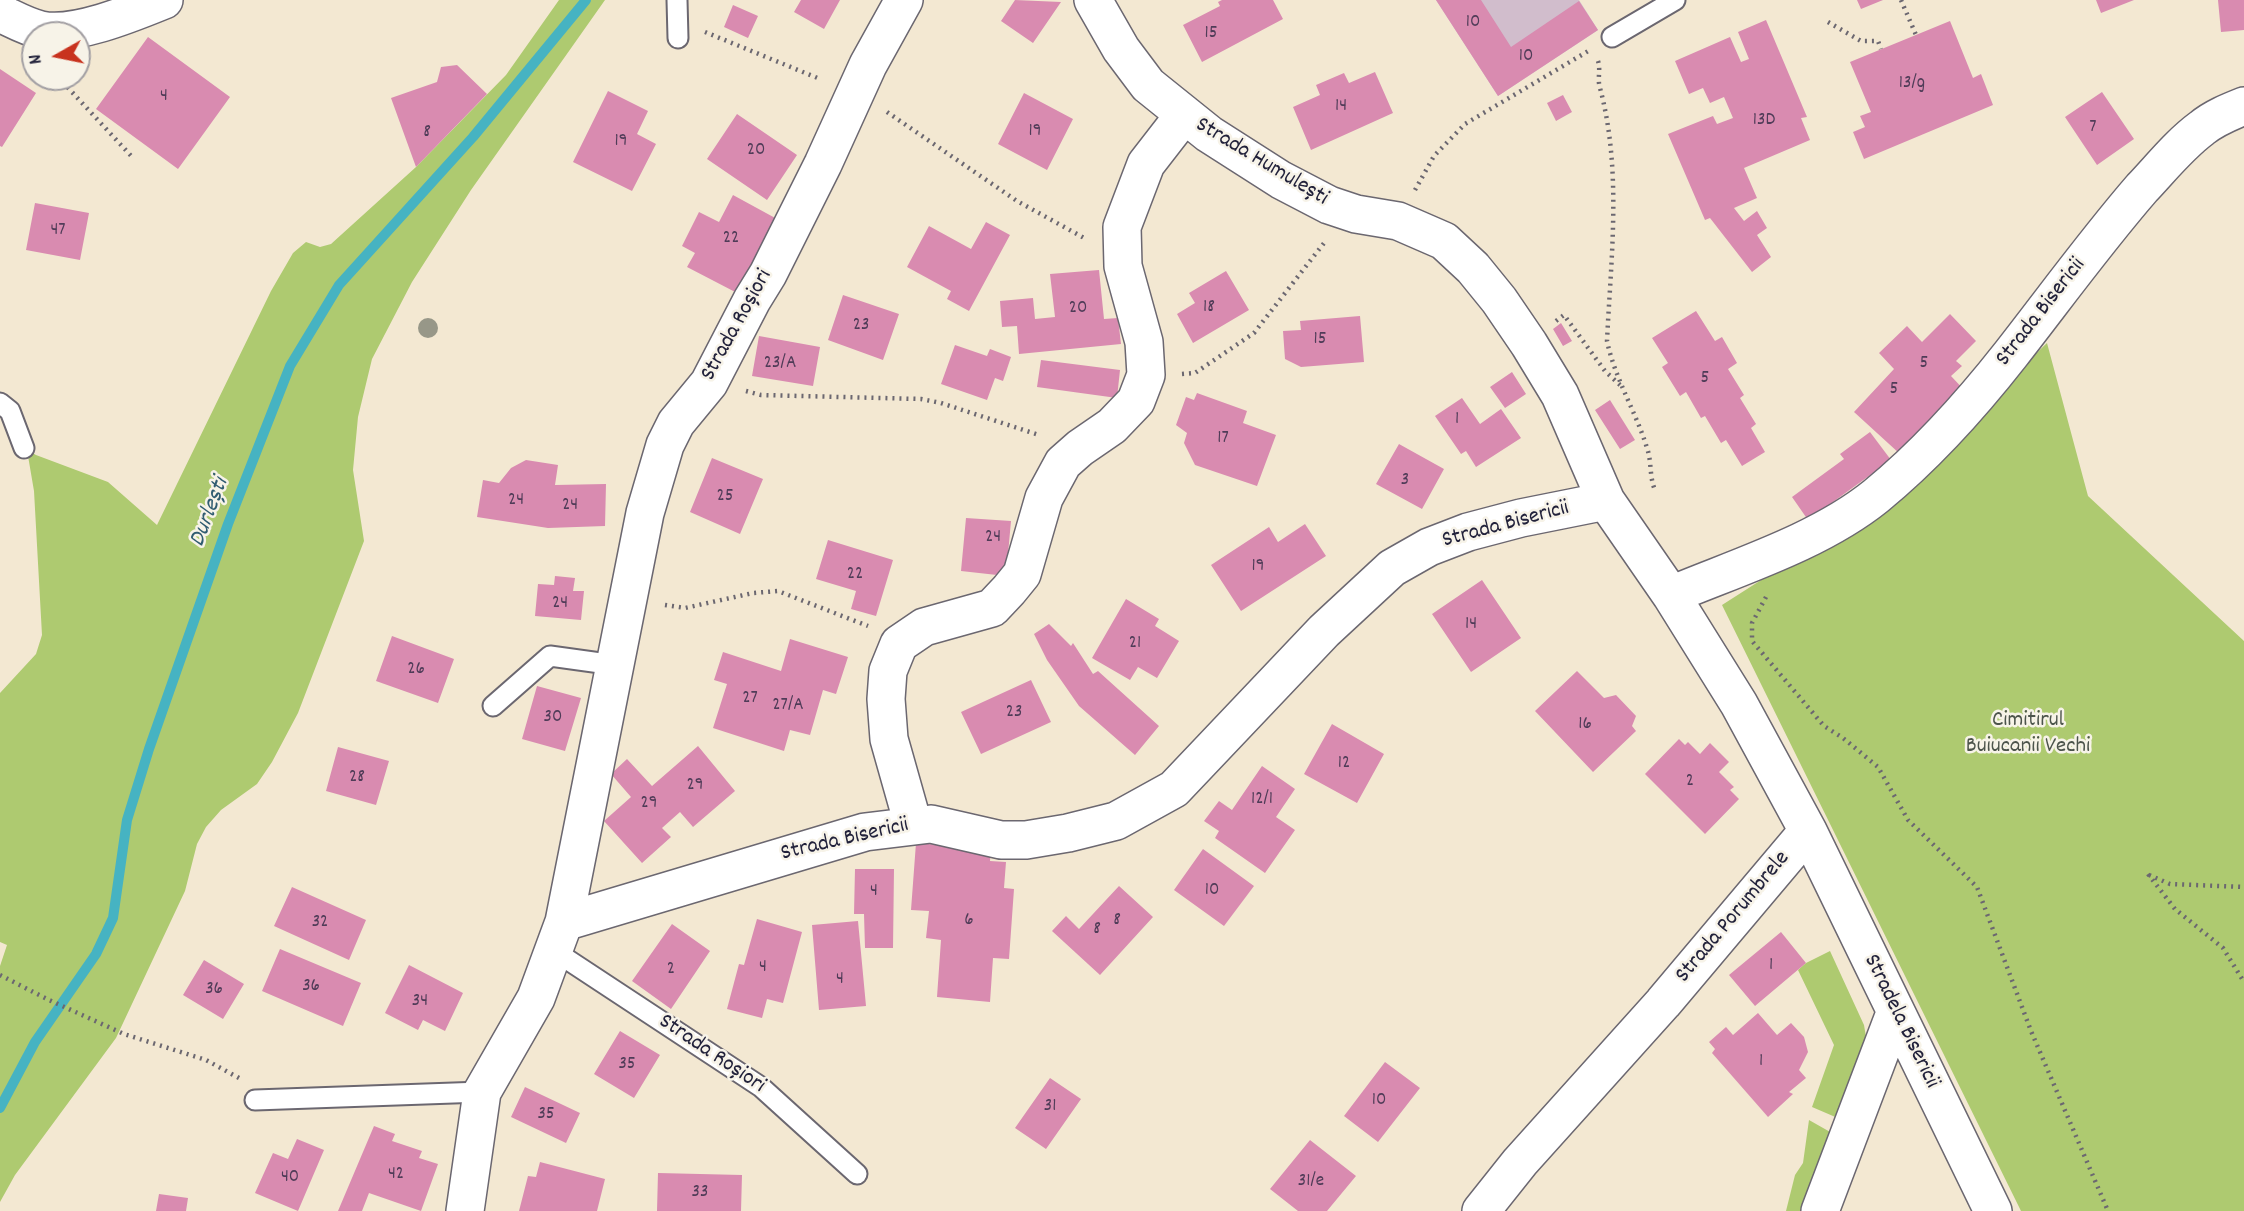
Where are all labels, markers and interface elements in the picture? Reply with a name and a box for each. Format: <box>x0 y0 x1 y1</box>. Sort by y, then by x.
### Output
house number: 10 <box>1466 12 1480 34</box>
north arrow <box>21 21 91 91</box>
house number: 15 <box>1205 23 1217 45</box>
house number: 10 <box>1519 46 1533 68</box>
text: N <box>23 52 51 66</box>
house number: 13/g <box>1899 73 1925 95</box>
house number: 4 <box>160 86 168 108</box>
house number: 14 <box>1335 96 1347 118</box>
house number: 13D <box>1753 110 1775 132</box>
street label: Strada Humulești <box>1190 113 1332 213</box>
house number: 7 <box>2089 117 2097 139</box>
house number: 19 <box>1029 121 1041 143</box>
house number: 8 <box>423 122 431 144</box>
house number: 19 <box>615 131 627 153</box>
house number: 20 <box>747 140 765 162</box>
house number: 47 <box>50 220 66 242</box>
house number: 22 <box>723 228 739 250</box>
street label: Strada Bisericii <box>1991 253 2093 373</box>
street label: Strada Roșiori <box>696 265 780 387</box>
house number: 18 <box>1203 297 1215 319</box>
house number: 20 <box>1069 298 1087 320</box>
house number: 23 <box>853 315 869 337</box>
house number: 15 <box>1314 329 1326 351</box>
house number: 23/A <box>764 353 796 375</box>
house number: 5 <box>1920 353 1928 375</box>
house number: 5 <box>1701 368 1709 390</box>
house number: 5 <box>1890 379 1898 401</box>
house number: 1 <box>1455 409 1459 431</box>
house number: 17 <box>1217 428 1229 450</box>
house number: 3 <box>1401 470 1409 492</box>
water label: Durlești <box>185 475 237 551</box>
house number: 25 <box>716 486 734 508</box>
house number: 24 <box>508 490 524 512</box>
house number: 24 <box>562 495 578 517</box>
street label: Strada Bisericii <box>1440 496 1572 556</box>
house number: 24 <box>985 527 1001 549</box>
house number: 19 <box>1252 556 1264 578</box>
house number: 22 <box>847 564 863 586</box>
house number: 24 <box>552 593 568 615</box>
house number: 14 <box>1465 614 1477 636</box>
house number: 21 <box>1129 633 1141 655</box>
house number: 26 <box>407 659 425 681</box>
house number: 27 <box>742 688 758 710</box>
house number: 27/A <box>772 695 804 717</box>
house number: 23 <box>1006 702 1022 724</box>
house number: 30 <box>544 707 562 729</box>
park label: Cimitirul Buiucanii Vechi <box>1966 708 2090 762</box>
house number: 16 <box>1578 714 1592 736</box>
house number: 12 <box>1338 753 1350 775</box>
house number: 28 <box>349 767 365 789</box>
house number: 2 <box>1686 771 1694 793</box>
house number: 29 <box>686 775 704 797</box>
house number: 12/1 <box>1251 789 1273 811</box>
house number: 29 <box>640 793 658 815</box>
street label: Strada Bisericii <box>779 813 911 869</box>
street label: Strada Porumbrele <box>1671 846 1797 990</box>
house number: 10 <box>1205 880 1219 902</box>
house number: 4 <box>870 881 878 903</box>
house number: 6 <box>964 910 974 932</box>
house number: 8 <box>1113 910 1121 932</box>
house number: 32 <box>312 912 328 934</box>
house number: 8 <box>1093 919 1101 941</box>
street label: Stradela Bisericii <box>1856 950 1944 1094</box>
house number: 1 <box>1769 955 1773 977</box>
house number: 4 <box>759 957 767 979</box>
house number: 2 <box>667 959 675 981</box>
house number: 4 <box>836 969 844 991</box>
house number: 36 <box>302 976 320 998</box>
house number: 36 <box>205 979 223 1001</box>
house number: 34 <box>412 991 428 1013</box>
street label: Strada Roșiori <box>652 1009 770 1101</box>
house number: 1 <box>1759 1051 1763 1073</box>
house number: 35 <box>618 1054 636 1076</box>
house number: 10 <box>1372 1090 1386 1112</box>
house number: 31 <box>1044 1096 1056 1118</box>
house number: 35 <box>537 1104 555 1126</box>
house number: 42 <box>388 1164 404 1186</box>
house number: 40 <box>281 1167 299 1189</box>
house number: 31/e <box>1298 1171 1324 1193</box>
house number: 33 <box>692 1182 708 1204</box>

